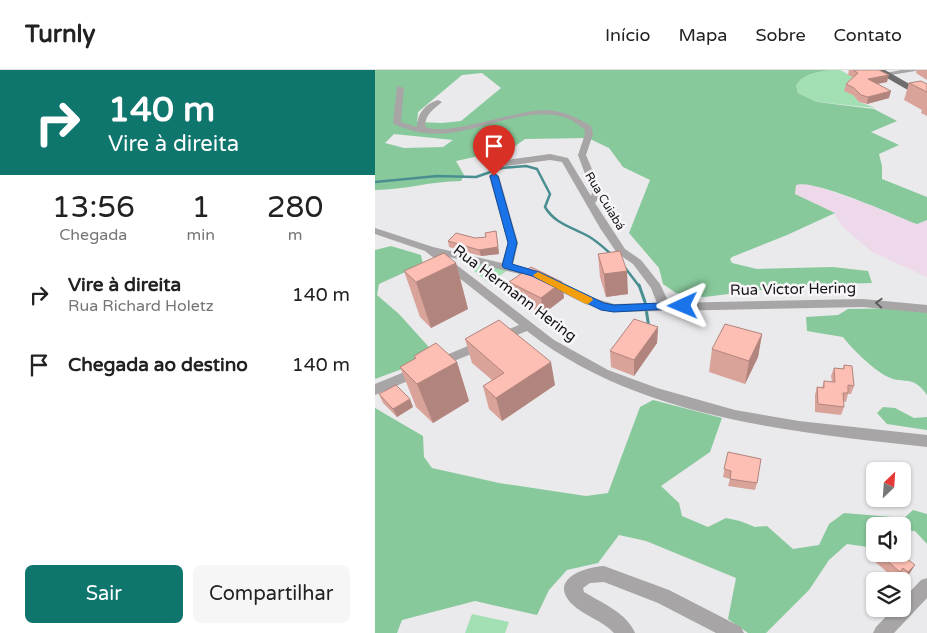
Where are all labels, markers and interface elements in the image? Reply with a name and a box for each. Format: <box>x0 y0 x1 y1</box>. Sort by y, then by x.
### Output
text: Turnly <box>25 20 95 49</box>
text: Início <box>605 24 650 46</box>
text: Mapa <box>678 24 727 46</box>
text: Sobre <box>755 24 806 46</box>
text: Contato <box>834 24 902 46</box>
text: 140 m <box>108 89 215 131</box>
icon: right <box>25 90 90 155</box>
pin <box>473 125 515 176</box>
text: Vire à direita <box>108 131 239 157</box>
icon: arrive <box>480 132 508 160</box>
street label: Rua Cuiabá <box>582 169 628 233</box>
text: 13:56 <box>52 189 135 226</box>
text: 1 <box>191 189 210 226</box>
text: 280 <box>267 189 323 226</box>
text: Chegada <box>59 225 127 245</box>
text: min <box>187 225 215 245</box>
text: m <box>288 225 302 245</box>
street label: Rua Hermann Hering <box>450 241 580 345</box>
text: Vire à direita <box>68 274 181 296</box>
position arrow <box>656 279 708 331</box>
street label: Rua Victor Hering <box>730 279 856 299</box>
icon: right <box>25 281 53 309</box>
text: 140 m <box>292 284 350 306</box>
text: Rua Richard Holetz <box>68 296 214 316</box>
one-way arrow <box>874 298 882 309</box>
icon: arrive <box>25 351 53 379</box>
text: Chegada ao destino <box>68 354 248 376</box>
text: 140 m <box>292 354 350 376</box>
north arrow <box>866 462 911 508</box>
map controls <box>866 462 911 617</box>
button: sound <box>866 517 911 562</box>
button: Sair <box>25 565 183 623</box>
button: Compartilhar <box>193 565 350 623</box>
button: layers <box>866 572 911 617</box>

